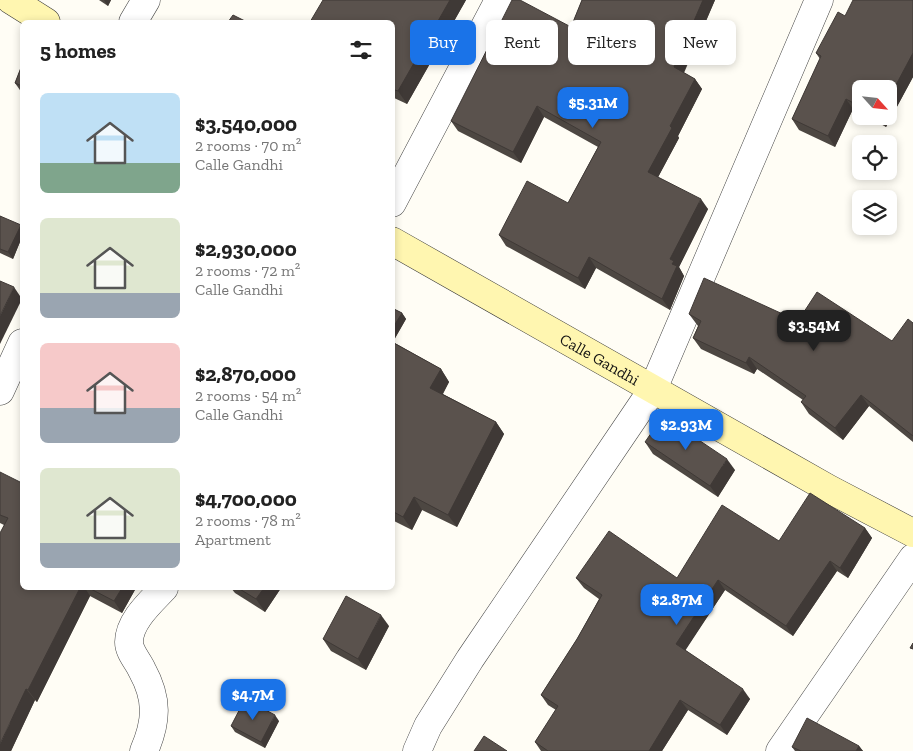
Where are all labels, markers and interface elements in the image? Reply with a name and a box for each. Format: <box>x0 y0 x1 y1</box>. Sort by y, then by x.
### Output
chip: Buy <box>410 20 476 65</box>
chip: Rent <box>486 20 558 65</box>
chip: Filters <box>568 20 655 65</box>
chip: New <box>665 20 736 65</box>
icon: filters <box>347 36 375 64</box>
text: 5 homes <box>40 38 116 63</box>
north arrow <box>852 80 898 125</box>
map controls <box>852 80 897 235</box>
pin: $5.31M <box>552 86 634 129</box>
text: $5.31M <box>568 93 618 112</box>
text: $3,540,000 <box>195 111 297 136</box>
icon: home <box>80 113 140 173</box>
button: locate <box>852 135 897 180</box>
text: 2 rooms · 70 m² <box>195 136 301 155</box>
text: Calle Gandhi <box>195 155 283 174</box>
button: layers <box>852 190 897 235</box>
text: $2,930,000 <box>195 236 297 261</box>
icon: home <box>80 238 140 298</box>
text: 2 rooms · 72 m² <box>195 261 300 280</box>
text: Calle Gandhi <box>195 280 283 299</box>
pin: $3.54M <box>773 310 855 352</box>
text: $3.54M <box>788 316 840 335</box>
street label: Calle Gandhi <box>557 329 643 389</box>
text: $2,870,000 <box>195 361 296 386</box>
icon: home <box>80 363 140 423</box>
text: 2 rooms · 54 m² <box>195 386 301 405</box>
text: Calle Gandhi <box>195 405 283 424</box>
pin: $2.93M <box>645 408 727 451</box>
text: $2.93M <box>660 415 712 434</box>
text: $4,700,000 <box>195 486 297 511</box>
icon: home <box>80 488 140 548</box>
text: 2 rooms · 78 m² <box>195 511 301 530</box>
text: Apartment <box>195 530 271 549</box>
pin: $2.87M <box>636 584 718 626</box>
text: $2.87M <box>651 590 703 609</box>
pin: $4.7M <box>218 678 288 721</box>
text: $4.7M <box>232 685 274 704</box>

